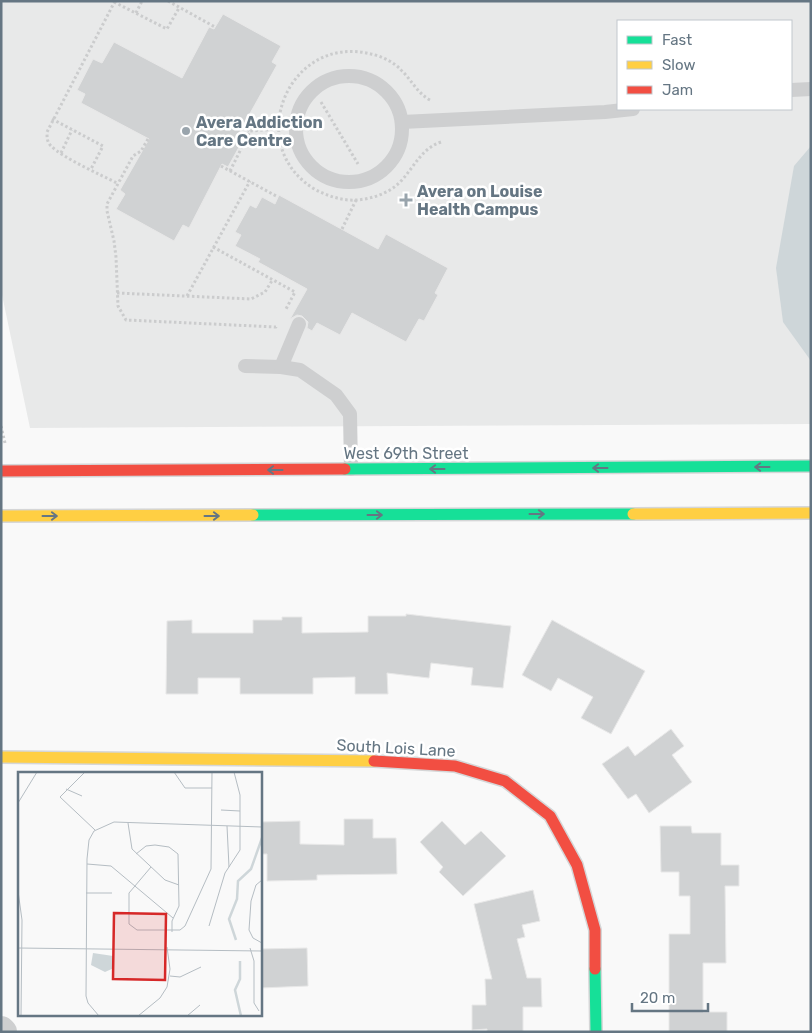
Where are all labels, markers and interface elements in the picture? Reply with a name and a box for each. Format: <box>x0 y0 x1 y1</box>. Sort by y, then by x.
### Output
legend <box>617 20 792 110</box>
text: Fast <box>662 31 692 49</box>
text: Slow <box>662 56 695 74</box>
text: Jam <box>662 81 693 99</box>
place label: Avera Addiction Care Centre <box>196 113 323 150</box>
marker: Avera Addiction Care Centre <box>180 125 192 137</box>
place label: Avera on Louise Health Campus <box>417 182 542 219</box>
marker: Avera on Louise Health Campus <box>399 193 413 207</box>
street label: West 69th Street <box>343 444 469 463</box>
one-way arrow <box>754 462 770 472</box>
one-way arrow <box>592 463 608 473</box>
one-way arrow <box>429 464 446 474</box>
one-way arrow <box>267 465 283 475</box>
one-way arrow <box>529 509 545 519</box>
one-way arrow <box>366 510 383 520</box>
one-way arrow <box>42 511 58 521</box>
one-way arrow <box>204 511 220 521</box>
street label: South Lois Lane <box>336 735 456 761</box>
inset map <box>18 772 261 1016</box>
scale bar <box>632 980 708 1012</box>
text: 20 m <box>640 989 675 1007</box>

